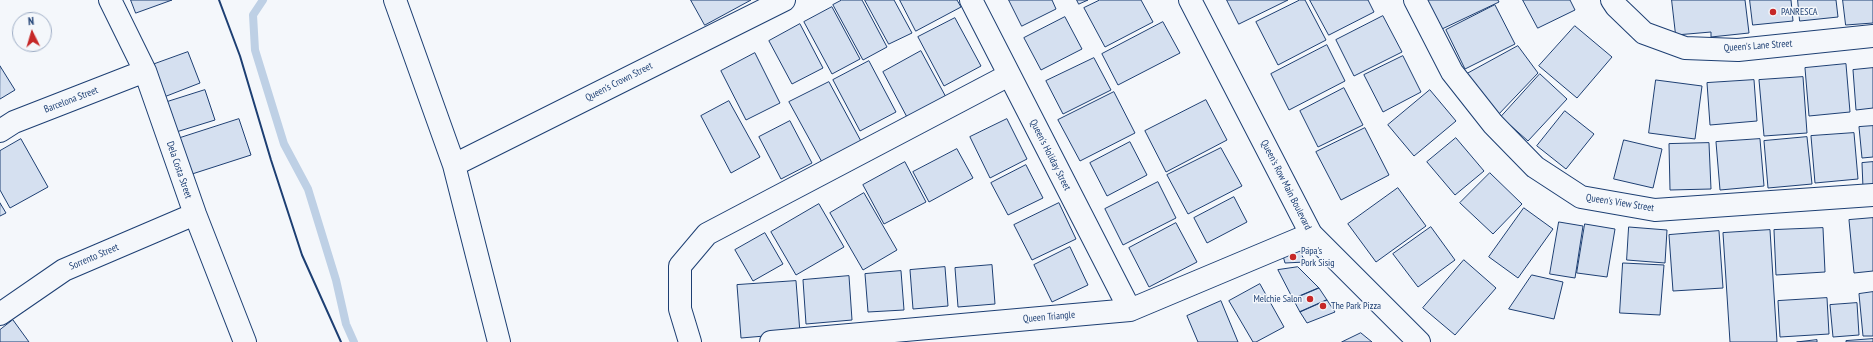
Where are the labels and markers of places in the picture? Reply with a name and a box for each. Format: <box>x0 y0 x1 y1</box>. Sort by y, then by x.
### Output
place label: PANRESCA <box>1781 6 1818 18</box>
marker: PANRESCA <box>1768 7 1778 17</box>
place label: Papa's Pork Sisig <box>1301 245 1335 268</box>
marker: Papa's Pork Sisig <box>1288 252 1298 262</box>
place label: Melchie Salon <box>1253 293 1302 305</box>
marker: Melchie Salon <box>1305 294 1315 304</box>
place label: The Park Pizza <box>1331 300 1381 312</box>
marker: The Park Pizza <box>1318 301 1328 311</box>

